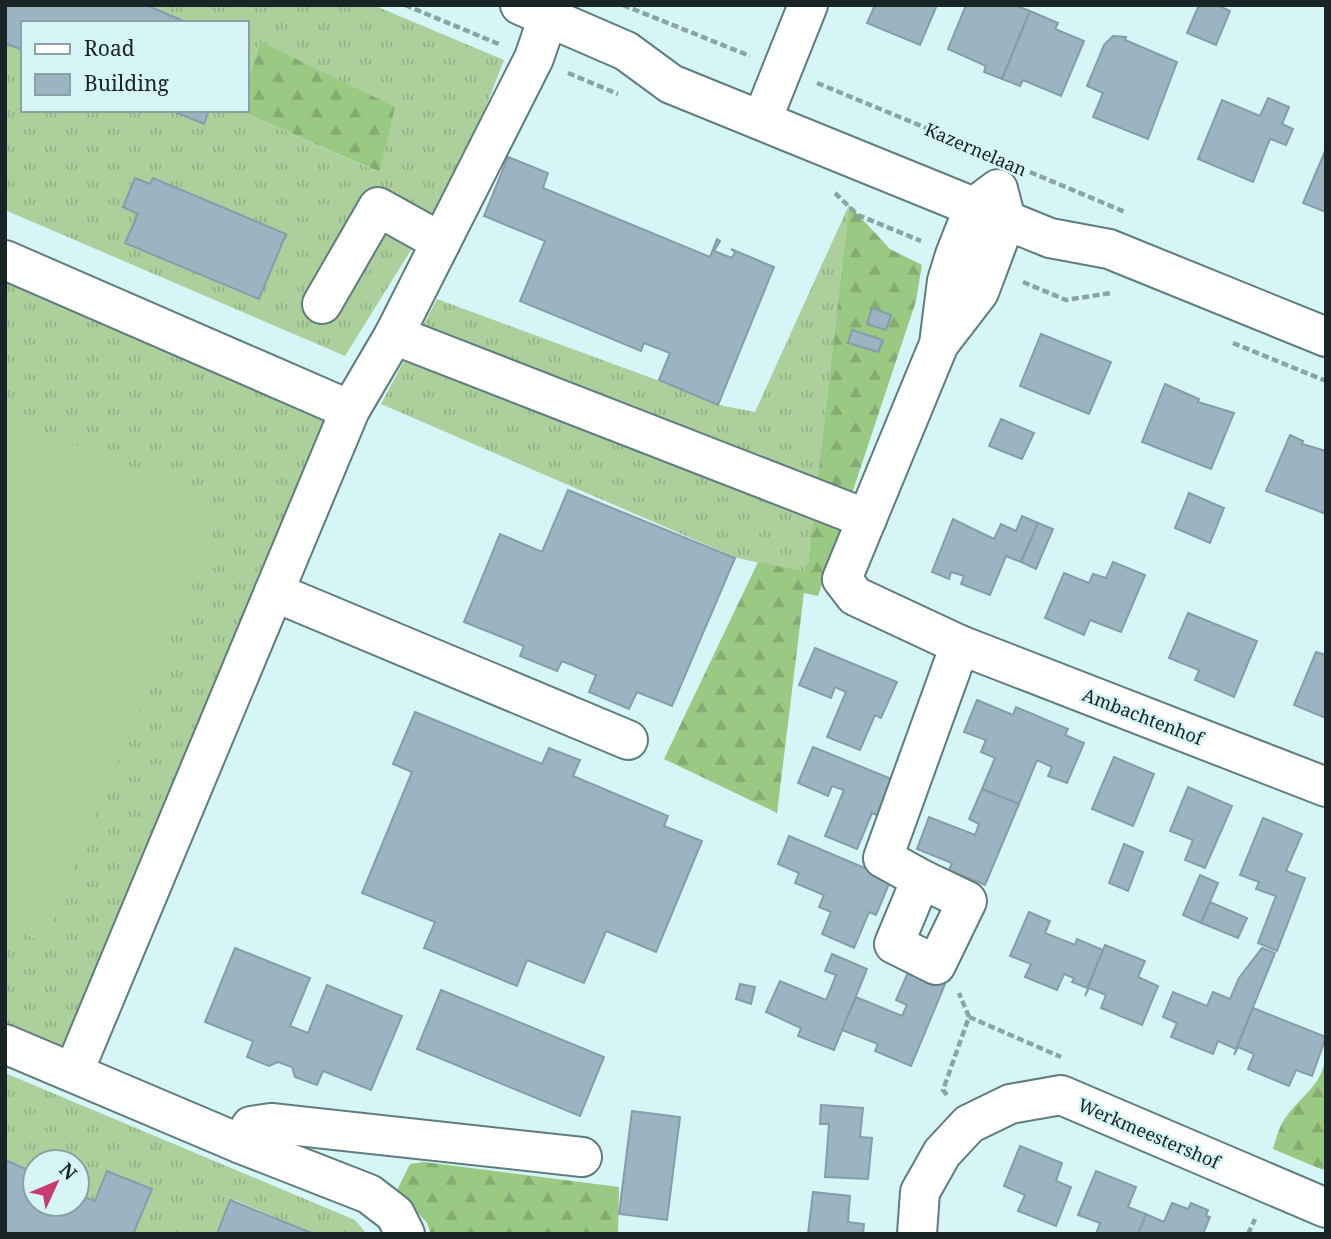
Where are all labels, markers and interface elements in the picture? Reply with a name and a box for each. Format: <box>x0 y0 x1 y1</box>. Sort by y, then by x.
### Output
legend <box>21 21 248 112</box>
text: Road <box>84 34 135 62</box>
text: Building <box>84 69 169 97</box>
street label: Kazernelaan <box>921 117 1031 181</box>
street label: Ambachtenhof <box>1079 682 1208 750</box>
street label: Werkmeestershof <box>1074 1092 1225 1174</box>
north arrow <box>21 1148 91 1218</box>
text: N <box>54 1157 83 1186</box>

